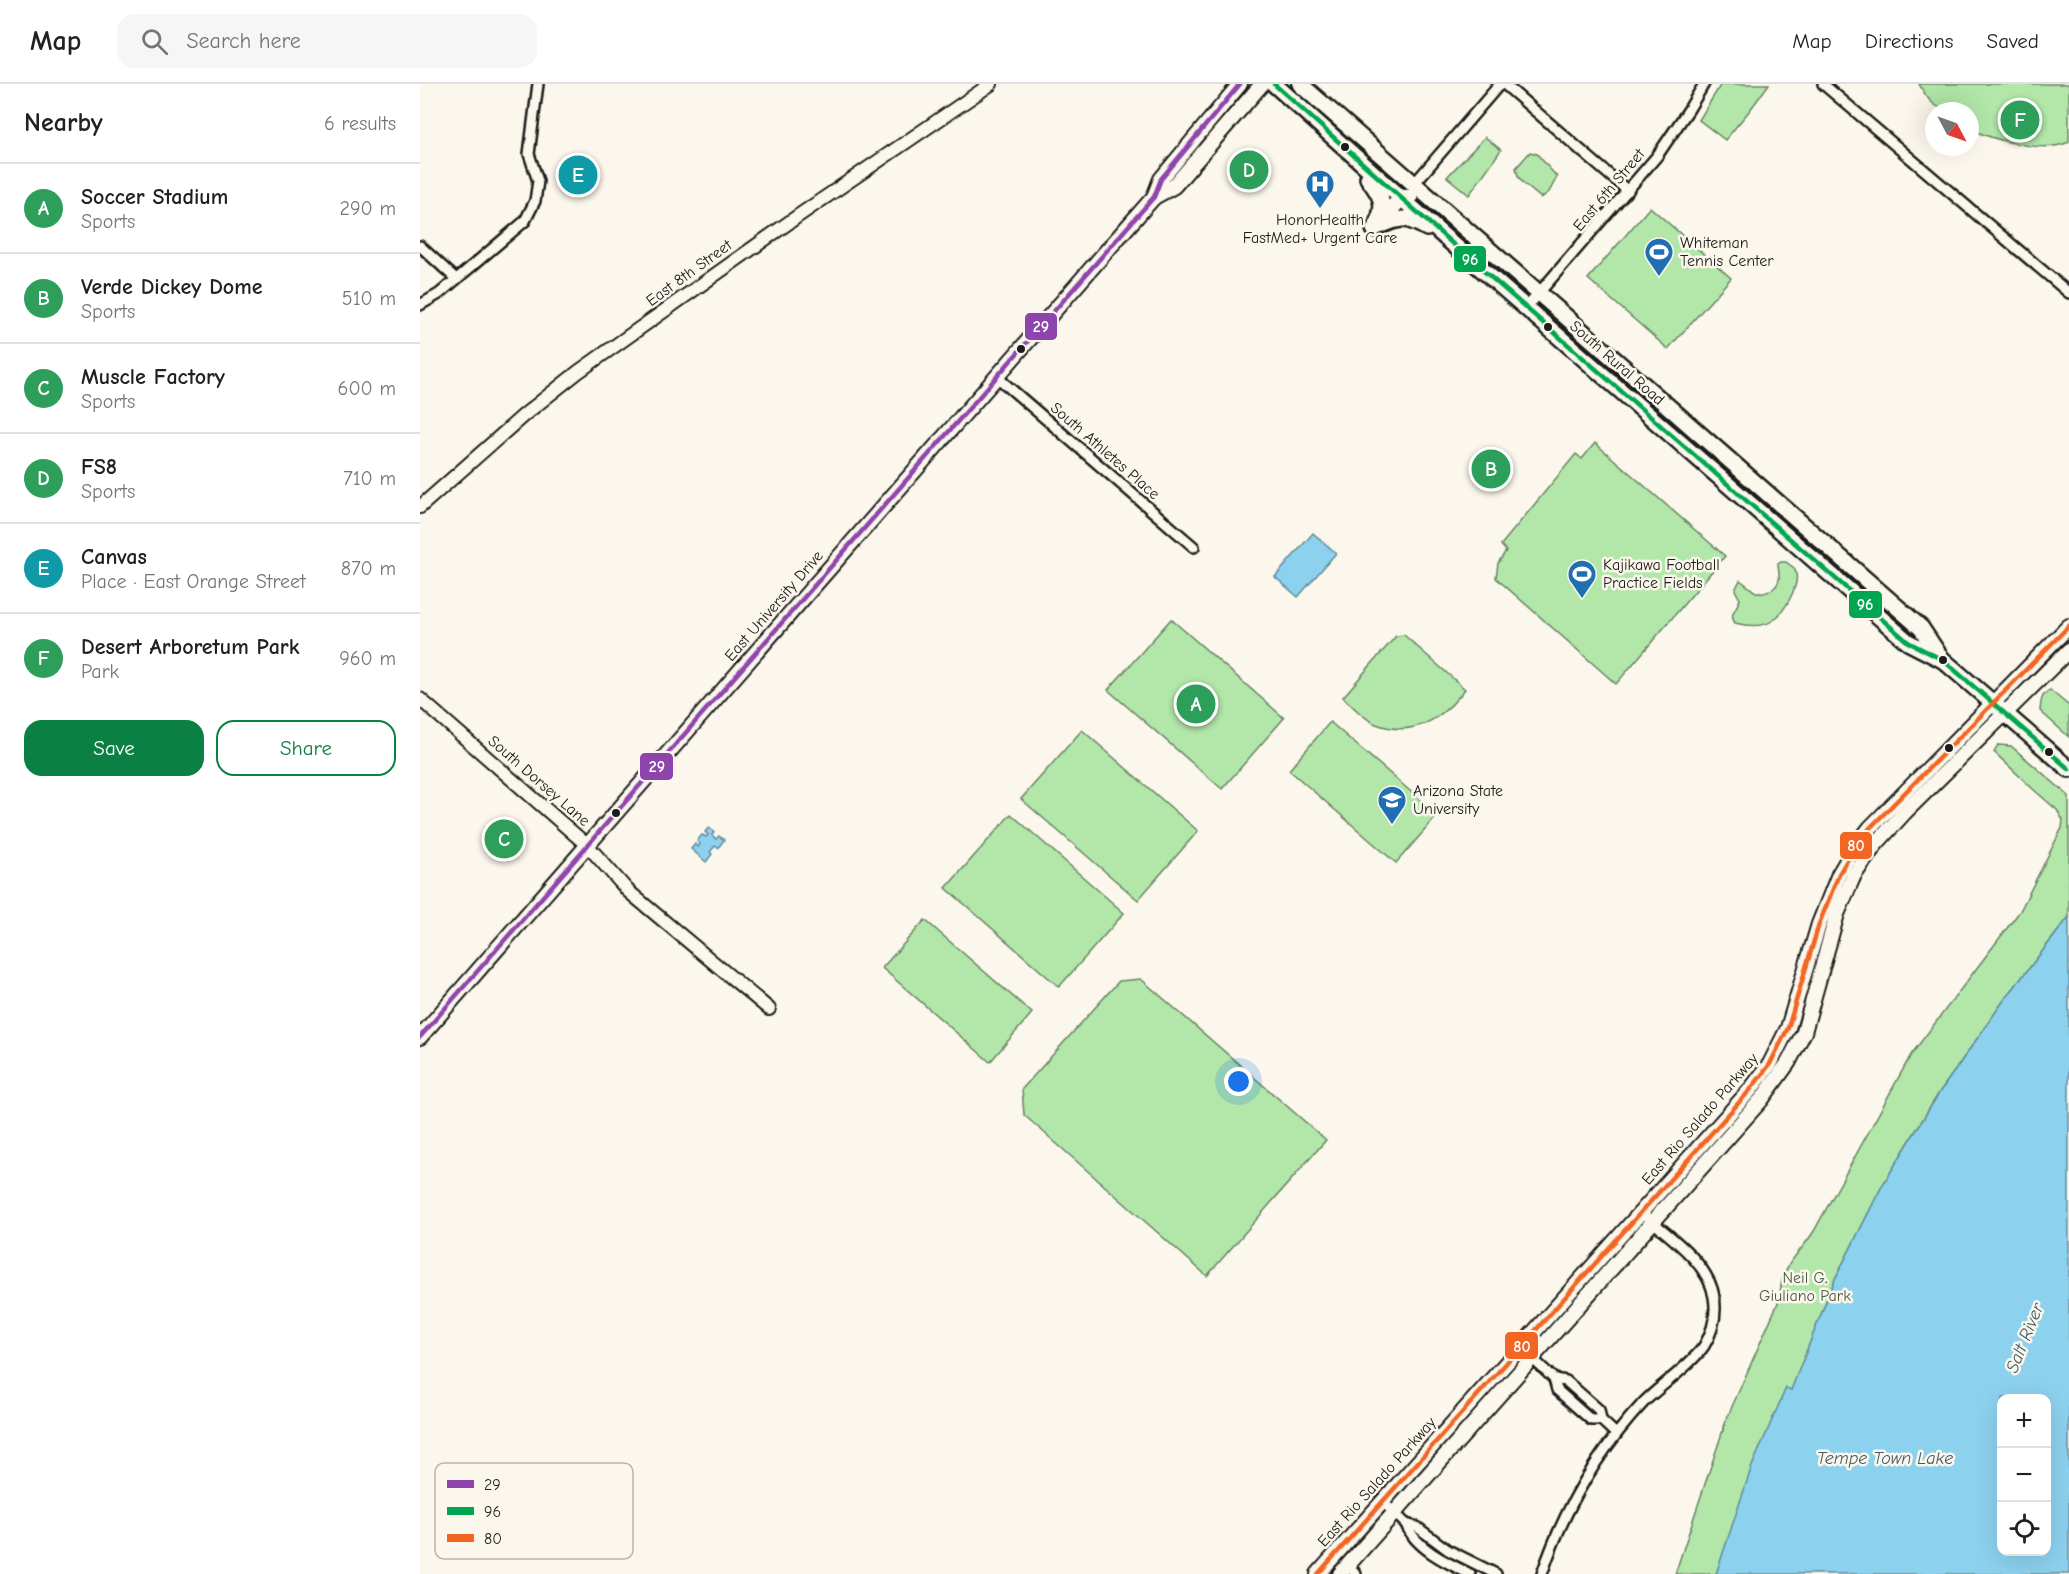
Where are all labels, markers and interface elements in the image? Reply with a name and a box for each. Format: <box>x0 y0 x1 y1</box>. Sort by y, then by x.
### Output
search box <box>117 14 537 68</box>
text: Map <box>30 25 81 57</box>
icon: search <box>138 25 171 58</box>
text: Search here <box>186 28 301 54</box>
text: Map <box>1792 29 1832 53</box>
text: Directions <box>1865 29 1954 53</box>
text: Saved <box>1987 29 2039 53</box>
pin: F <box>2000 98 2040 142</box>
north arrow <box>1925 102 1979 156</box>
text: Nearby <box>24 108 103 138</box>
text: 6 results <box>324 112 396 135</box>
unlabelled marker <box>1339 141 1351 153</box>
street label: East 6th Street <box>1569 145 1649 235</box>
pin: D <box>1230 148 1268 193</box>
pin: E <box>558 152 598 197</box>
hospital icon: HonorHealth FastMed+ Urgent Care <box>1304 168 1336 210</box>
text: Soccer Stadium <box>81 184 228 210</box>
text: A <box>38 197 49 220</box>
text: 290 m <box>340 197 396 220</box>
text: Sports <box>81 210 135 233</box>
place label: HonorHealth FastMed+ Urgent Care <box>1243 211 1397 247</box>
place label: Whiteman Tennis Center <box>1680 234 1774 270</box>
street label: East 8th Street <box>643 236 736 310</box>
sports icon: Whiteman Tennis Center <box>1643 236 1675 278</box>
line badge: 96 <box>1453 245 1487 273</box>
text: 96 <box>1462 251 1478 269</box>
text: Verde Dickey Dome <box>81 274 263 300</box>
text: B <box>37 287 50 310</box>
text: 510 m <box>342 287 396 310</box>
text: Sports <box>81 300 135 323</box>
line badge: 29 <box>1024 312 1058 341</box>
street label: South Rural Road <box>1566 317 1668 409</box>
text: 29 <box>1033 318 1049 336</box>
unlabelled marker <box>1542 321 1554 333</box>
unlabelled marker <box>1015 343 1027 355</box>
text: Muscle Factory <box>81 364 225 390</box>
text: C <box>37 377 50 400</box>
text: 600 m <box>338 377 396 400</box>
text: Sports <box>81 390 135 413</box>
street label: South Athletes Place <box>1047 399 1163 503</box>
pin: B <box>1472 446 1510 492</box>
text: FS8 <box>81 454 117 480</box>
text: D <box>37 467 50 490</box>
text: 710 m <box>343 467 396 490</box>
text: Sports <box>81 480 135 503</box>
text: Canvas <box>81 544 147 570</box>
street label: East University Drive <box>721 547 827 665</box>
place label: Kajikawa Football Practice Fields <box>1603 556 1720 592</box>
text: E <box>38 557 49 580</box>
text: 870 m <box>341 557 396 580</box>
sports icon: Kajikawa Football Practice Fields <box>1566 558 1598 600</box>
text: Place · East Orange Street <box>81 570 306 593</box>
line badge: 96 <box>1848 590 1883 619</box>
text: 96 <box>1857 596 1873 614</box>
text: Desert Arboretum Park <box>81 634 299 660</box>
text: F <box>38 647 49 670</box>
text: 960 m <box>339 647 396 670</box>
unlabelled marker <box>1937 654 1949 666</box>
text: Park <box>81 660 119 683</box>
pin: A <box>1176 682 1216 726</box>
button: Save <box>24 720 204 776</box>
button: Share <box>216 720 396 776</box>
street label: South Dorsey Lane <box>484 732 594 830</box>
unlabelled marker <box>1943 742 1955 754</box>
unlabelled marker <box>2043 746 2055 758</box>
line badge: 29 <box>639 752 674 781</box>
text: 29 <box>649 758 665 776</box>
place label: Arizona State University <box>1413 782 1503 818</box>
school or university icon: Arizona State University <box>1376 784 1408 826</box>
unlabelled marker <box>610 807 622 819</box>
pin: C <box>484 816 524 861</box>
line badge: 80 <box>1839 831 1873 860</box>
text: 80 <box>1847 837 1865 855</box>
street label: East Rio Salado Parkway <box>1638 1049 1762 1188</box>
your location <box>1224 1067 1253 1096</box>
park label: Neil G. Giuliano Park <box>1759 1269 1851 1305</box>
water label: Salt River <box>2002 1299 2049 1376</box>
line badge: 80 <box>1504 1331 1539 1360</box>
text: 80 <box>1513 1338 1531 1356</box>
map controls <box>1997 1394 2051 1556</box>
button: + <box>1997 1394 2051 1448</box>
street label: East Rio Salado Parkway <box>1314 1413 1440 1550</box>
water label: Tempe Town Lake <box>1817 1448 1953 1469</box>
button: − <box>1997 1448 2051 1502</box>
legend <box>435 1463 633 1559</box>
text: 29 <box>484 1476 501 1494</box>
button: locate <box>1997 1502 2051 1556</box>
text: 96 <box>484 1503 501 1521</box>
text: 80 <box>484 1530 502 1548</box>

